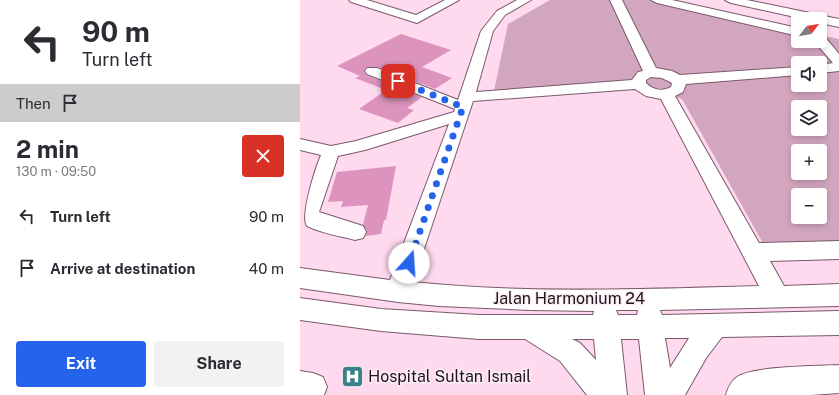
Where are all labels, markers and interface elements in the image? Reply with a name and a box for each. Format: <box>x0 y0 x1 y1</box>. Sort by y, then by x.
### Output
north arrow <box>791 12 827 48</box>
map controls <box>791 12 827 224</box>
text: 90 m <box>82 15 150 48</box>
icon: left <box>16 16 68 68</box>
text: Turn left <box>82 49 152 70</box>
button: sound <box>791 56 827 92</box>
pin <box>381 64 415 98</box>
icon: arrive <box>387 70 409 92</box>
icon: arrive <box>59 92 81 114</box>
text: Then <box>16 95 51 112</box>
button: layers <box>791 100 827 136</box>
text: 2 min <box>16 135 79 163</box>
button: close <box>242 135 284 177</box>
button: + <box>791 144 827 180</box>
text: 130 m · 09:50 <box>16 164 96 179</box>
button: − <box>791 188 827 224</box>
icon: left <box>16 205 38 227</box>
text: Turn left <box>50 208 111 225</box>
text: 90 m <box>249 208 284 225</box>
position arrow <box>388 242 430 284</box>
icon: arrive <box>16 257 38 279</box>
text: Arrive at destination <box>50 260 195 277</box>
text: 40 m <box>249 260 284 277</box>
street label: Jalan Harmonium 24 <box>493 289 645 308</box>
button: Exit <box>16 341 146 387</box>
button: Share <box>154 341 284 387</box>
hospital icon: Hospital Sultan Ismail <box>339 363 365 389</box>
place label: Hospital Sultan Ismail <box>368 367 531 386</box>

